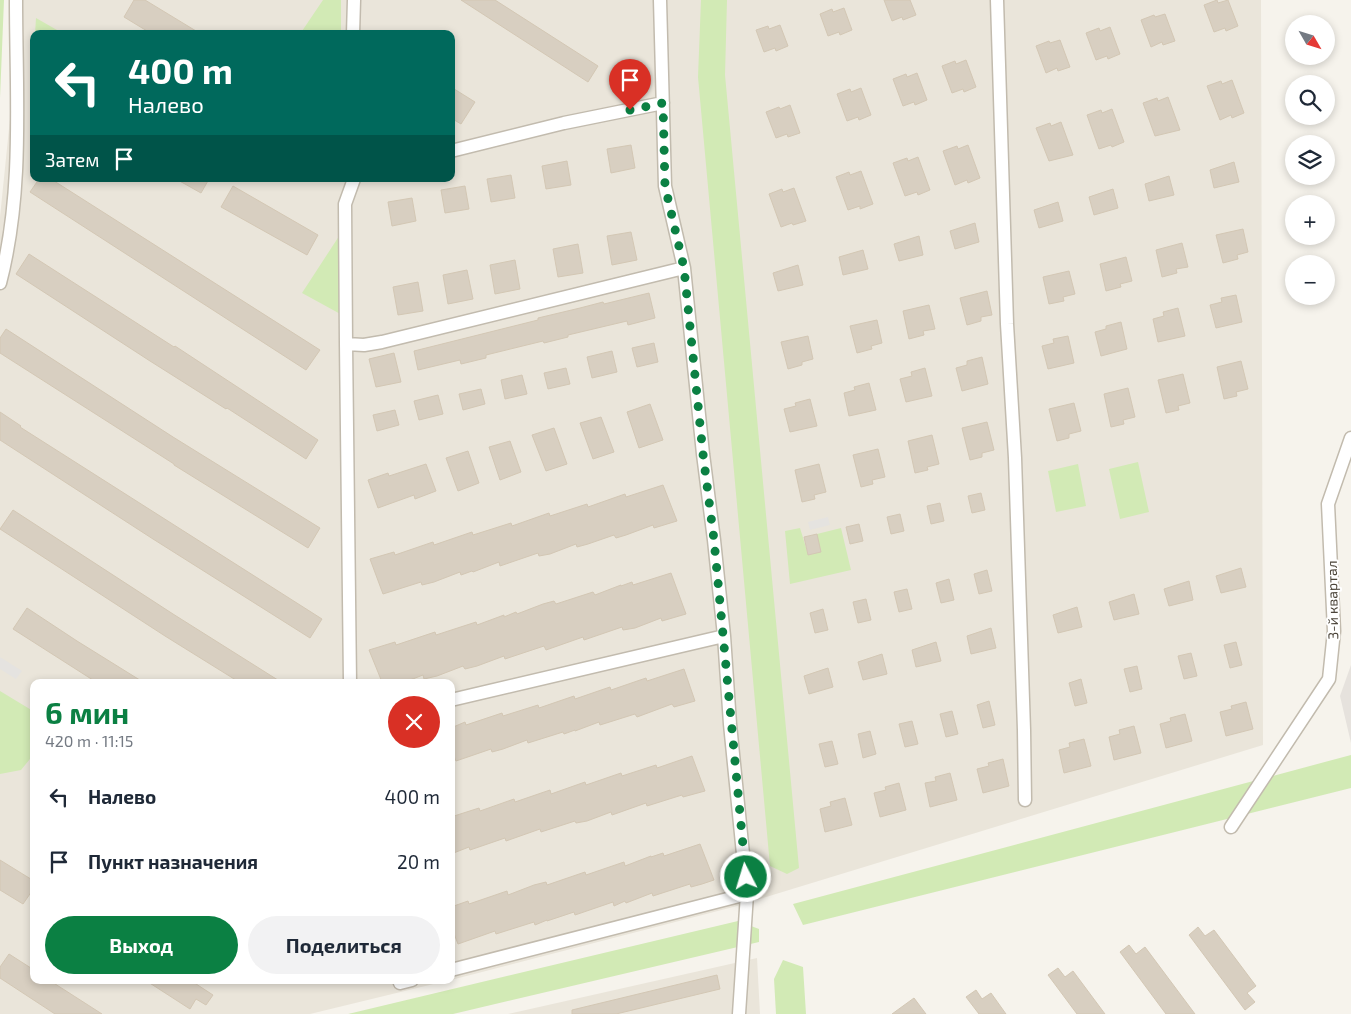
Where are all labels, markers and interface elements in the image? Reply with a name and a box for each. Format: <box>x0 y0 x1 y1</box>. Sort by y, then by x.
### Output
north arrow <box>1285 15 1335 65</box>
map controls <box>1285 15 1335 305</box>
text: 400 m <box>128 49 233 91</box>
icon: left <box>45 50 110 115</box>
pin <box>609 59 651 110</box>
icon: arrive <box>616 66 644 94</box>
button: search <box>1285 75 1335 125</box>
text: Налево <box>128 91 204 117</box>
button: layers <box>1285 135 1335 185</box>
icon: arrive <box>110 145 138 173</box>
text: Затем <box>45 148 100 171</box>
button: + <box>1285 195 1335 245</box>
button: − <box>1285 255 1335 305</box>
street label: 3-й квартал <box>1323 560 1341 640</box>
text: 6 мин <box>45 694 129 730</box>
button: close <box>388 696 440 748</box>
text: 420 m · 11:15 <box>45 731 133 750</box>
icon: left <box>45 783 73 811</box>
text: Налево <box>88 785 156 808</box>
text: 400 m <box>385 785 440 808</box>
icon: arrive <box>45 848 73 876</box>
text: Пункт назначения <box>88 850 258 873</box>
text: 20 m <box>397 850 440 873</box>
position arrow <box>719 850 771 902</box>
button: Выход <box>45 916 238 974</box>
button: Поделиться <box>248 916 440 974</box>

